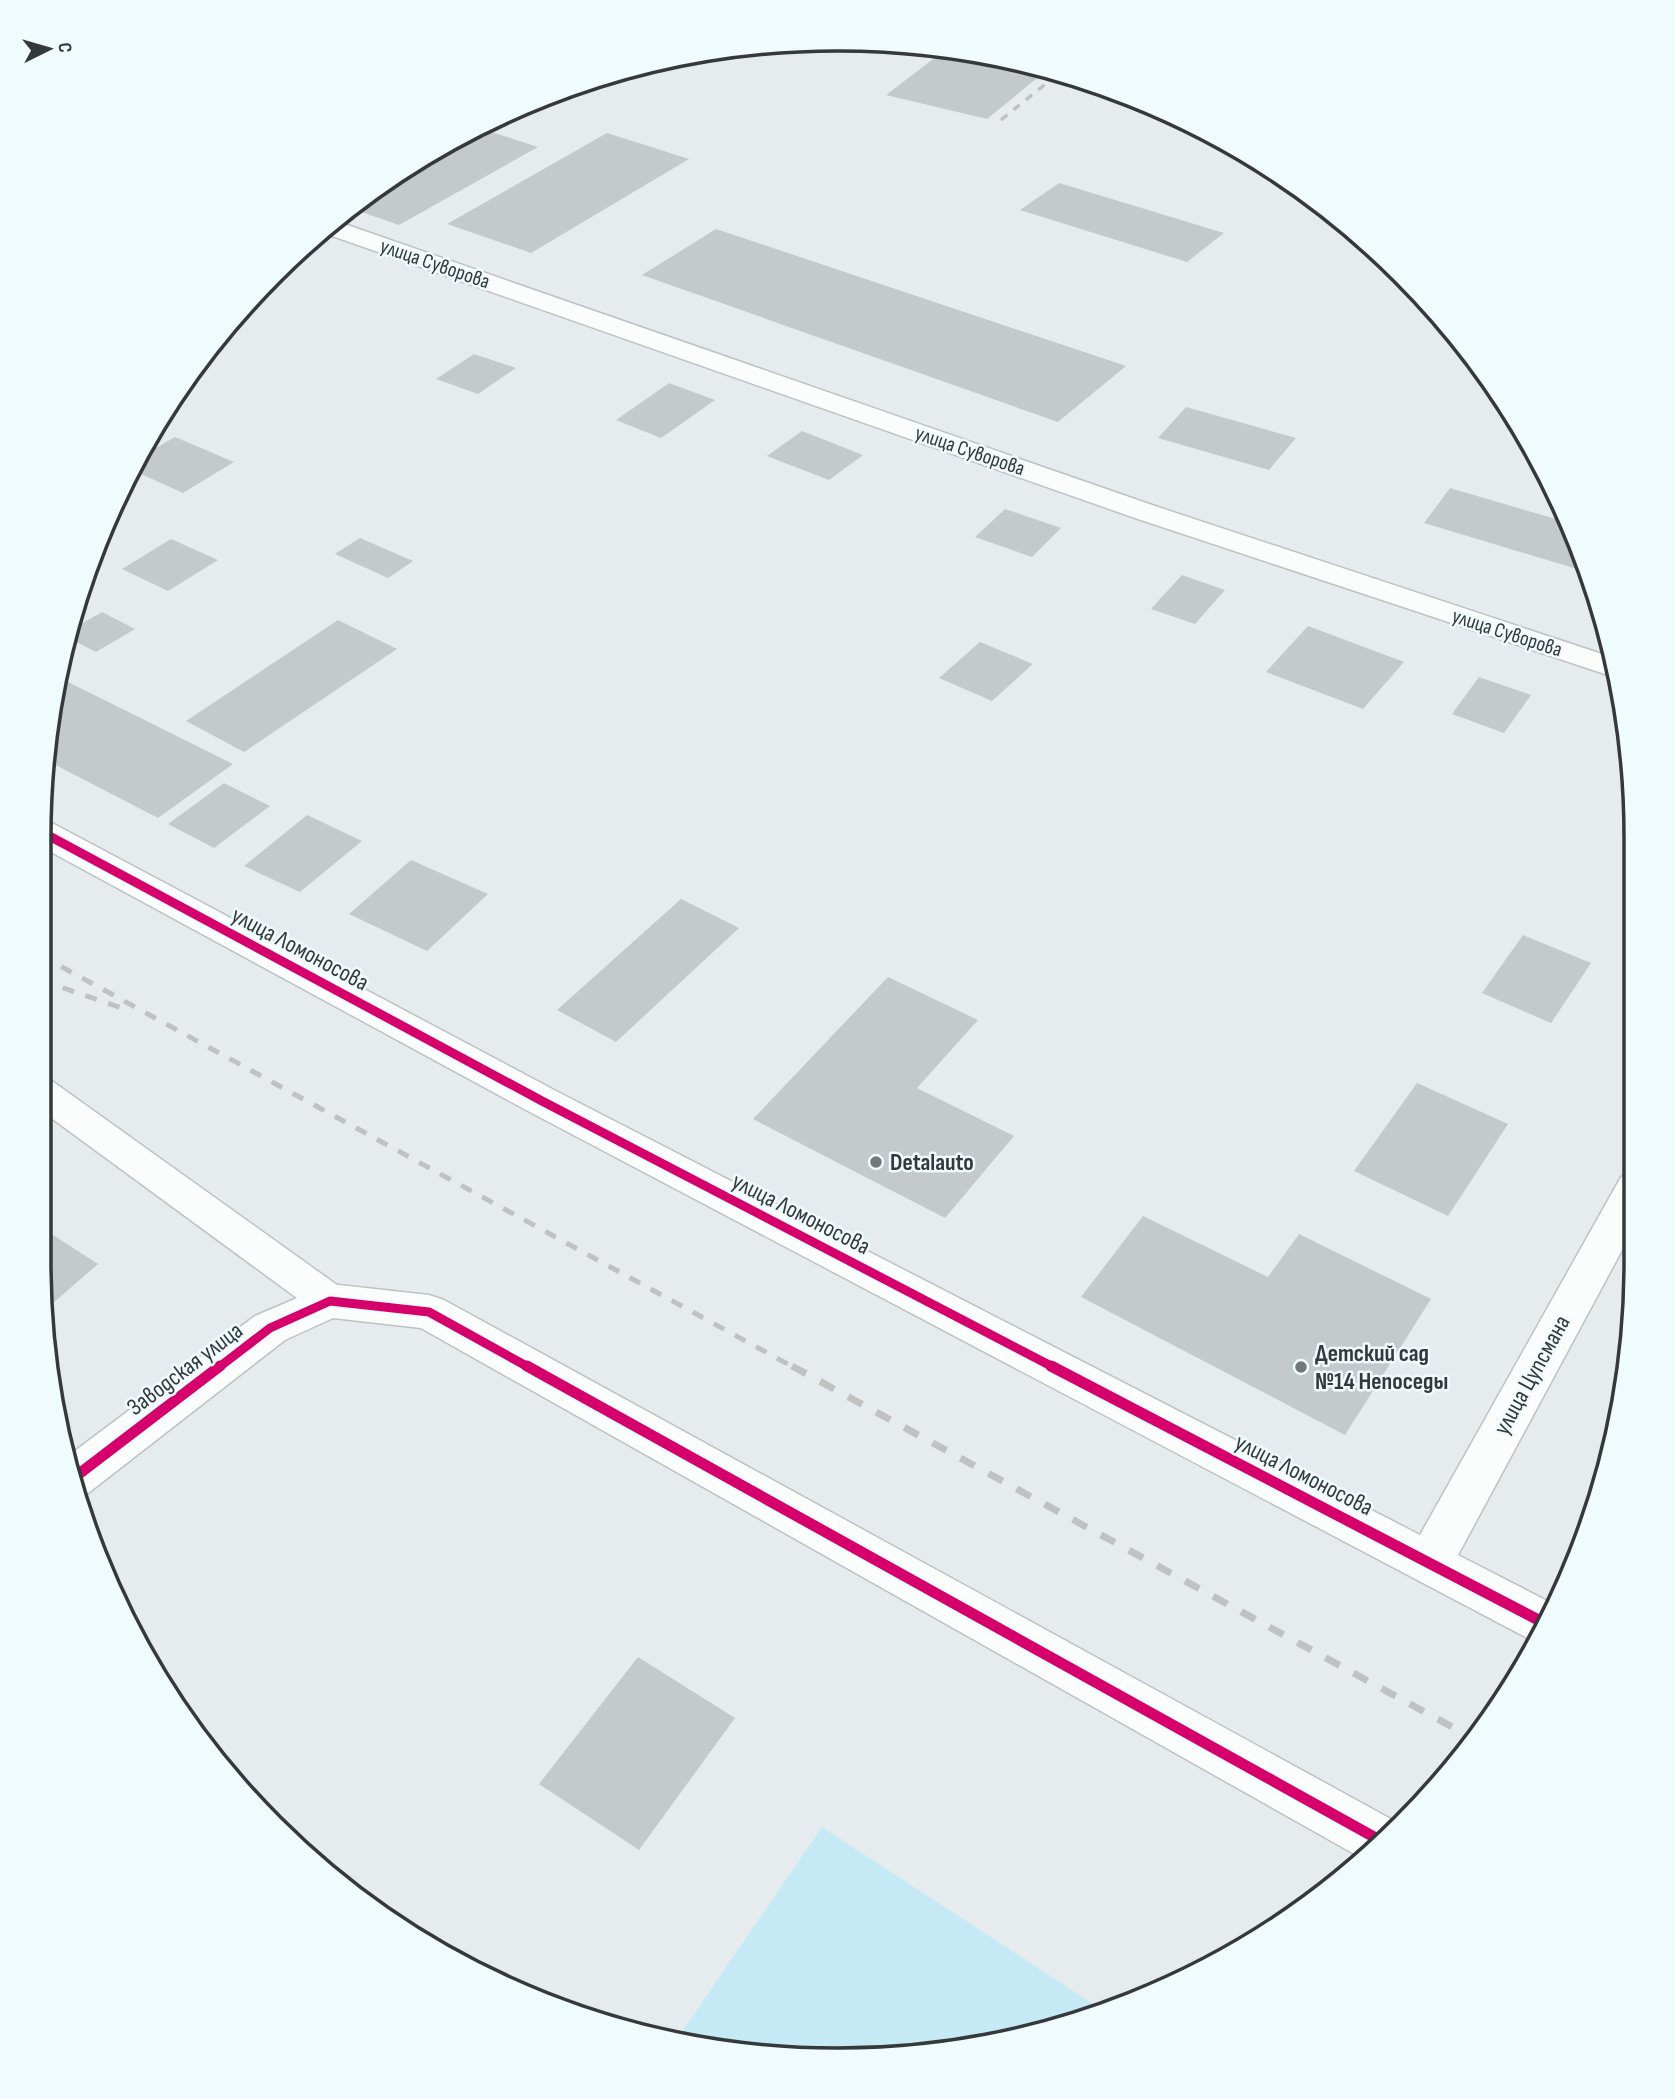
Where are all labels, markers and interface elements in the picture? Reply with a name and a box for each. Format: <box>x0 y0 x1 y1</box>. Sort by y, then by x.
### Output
north arrow <box>14 14 84 84</box>
text: С <box>53 42 76 54</box>
street label: улица Суворова <box>377 234 493 294</box>
street label: улица Суворова <box>912 421 1028 481</box>
street label: улица Суворова <box>1449 603 1565 663</box>
street label: улица Ломоносова <box>226 901 374 997</box>
place label: Detalauto <box>890 1148 974 1177</box>
marker: Detalauto <box>868 1154 884 1170</box>
street label: улица Ломоносова <box>727 1167 875 1261</box>
street label: улица Цупсмана <box>1487 1310 1577 1440</box>
street label: Заводская улица <box>121 1316 249 1422</box>
place label: Детский сад №14 Непоседы <box>1315 1339 1448 1396</box>
marker: Детский сад №14 Непоседы <box>1293 1359 1309 1375</box>
street label: улица Ломоносова <box>1230 1428 1378 1522</box>

